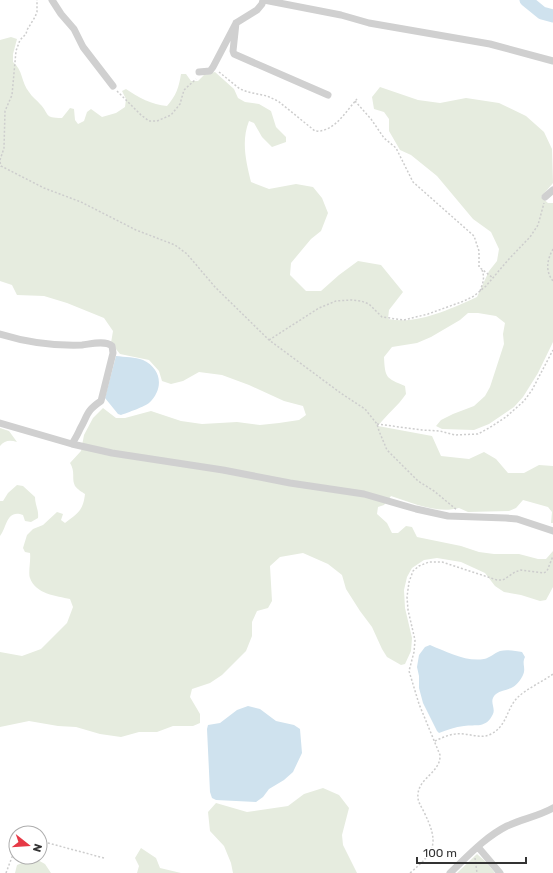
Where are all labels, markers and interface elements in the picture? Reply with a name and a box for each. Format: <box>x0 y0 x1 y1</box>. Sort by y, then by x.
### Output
north arrow <box>8 825 48 865</box>
scale bar <box>417 839 526 865</box>
text: N <box>30 842 44 854</box>
text: 100 m <box>423 846 457 860</box>

